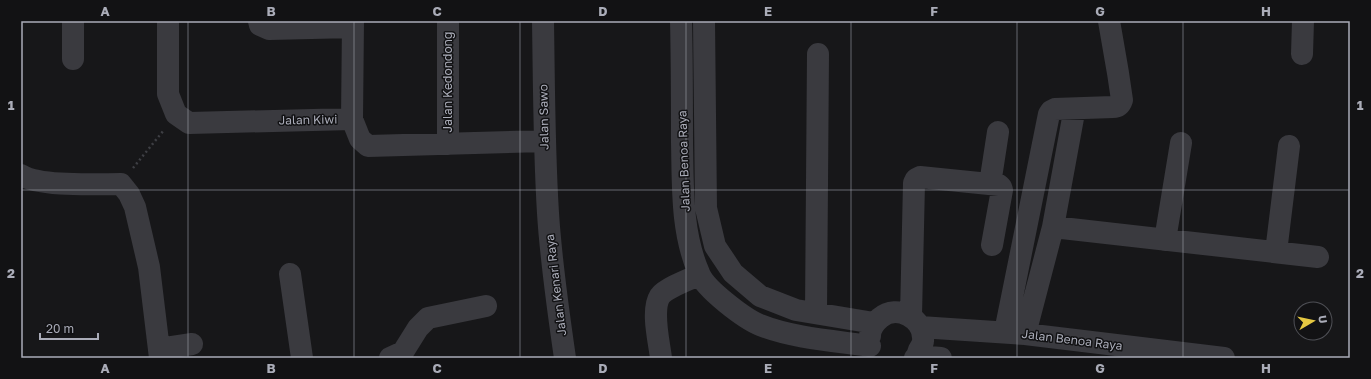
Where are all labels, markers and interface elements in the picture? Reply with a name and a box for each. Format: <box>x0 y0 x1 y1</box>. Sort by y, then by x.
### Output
text: A <box>100 3 110 19</box>
text: B <box>266 3 276 19</box>
text: C <box>432 3 442 19</box>
text: D <box>598 3 608 19</box>
text: E <box>764 3 772 19</box>
text: F <box>930 3 938 19</box>
text: G <box>1095 3 1105 19</box>
text: H <box>1261 3 1271 19</box>
street label: Jalan Kedondong <box>440 32 455 132</box>
street label: Jalan Sawo <box>535 84 552 150</box>
text: 1 <box>8 97 15 113</box>
text: 1 <box>1357 97 1364 113</box>
street label: Jalan Benoa Raya <box>674 110 693 212</box>
street label: Jalan Kiwi <box>278 111 338 128</box>
street label: Jalan Kenari Raya <box>542 233 569 337</box>
text: 2 <box>7 265 15 281</box>
text: 2 <box>1356 265 1364 281</box>
north arrow <box>1293 301 1333 341</box>
text: U <box>1316 314 1330 324</box>
scale bar <box>40 315 98 341</box>
text: 20 m <box>46 321 74 336</box>
street label: Jalan Benoa Raya <box>1021 326 1123 353</box>
text: A <box>100 360 110 376</box>
text: B <box>266 360 276 376</box>
text: C <box>432 360 442 376</box>
text: D <box>598 360 608 376</box>
text: E <box>764 360 772 376</box>
text: F <box>930 360 938 376</box>
text: G <box>1095 360 1105 376</box>
text: H <box>1261 360 1271 376</box>

